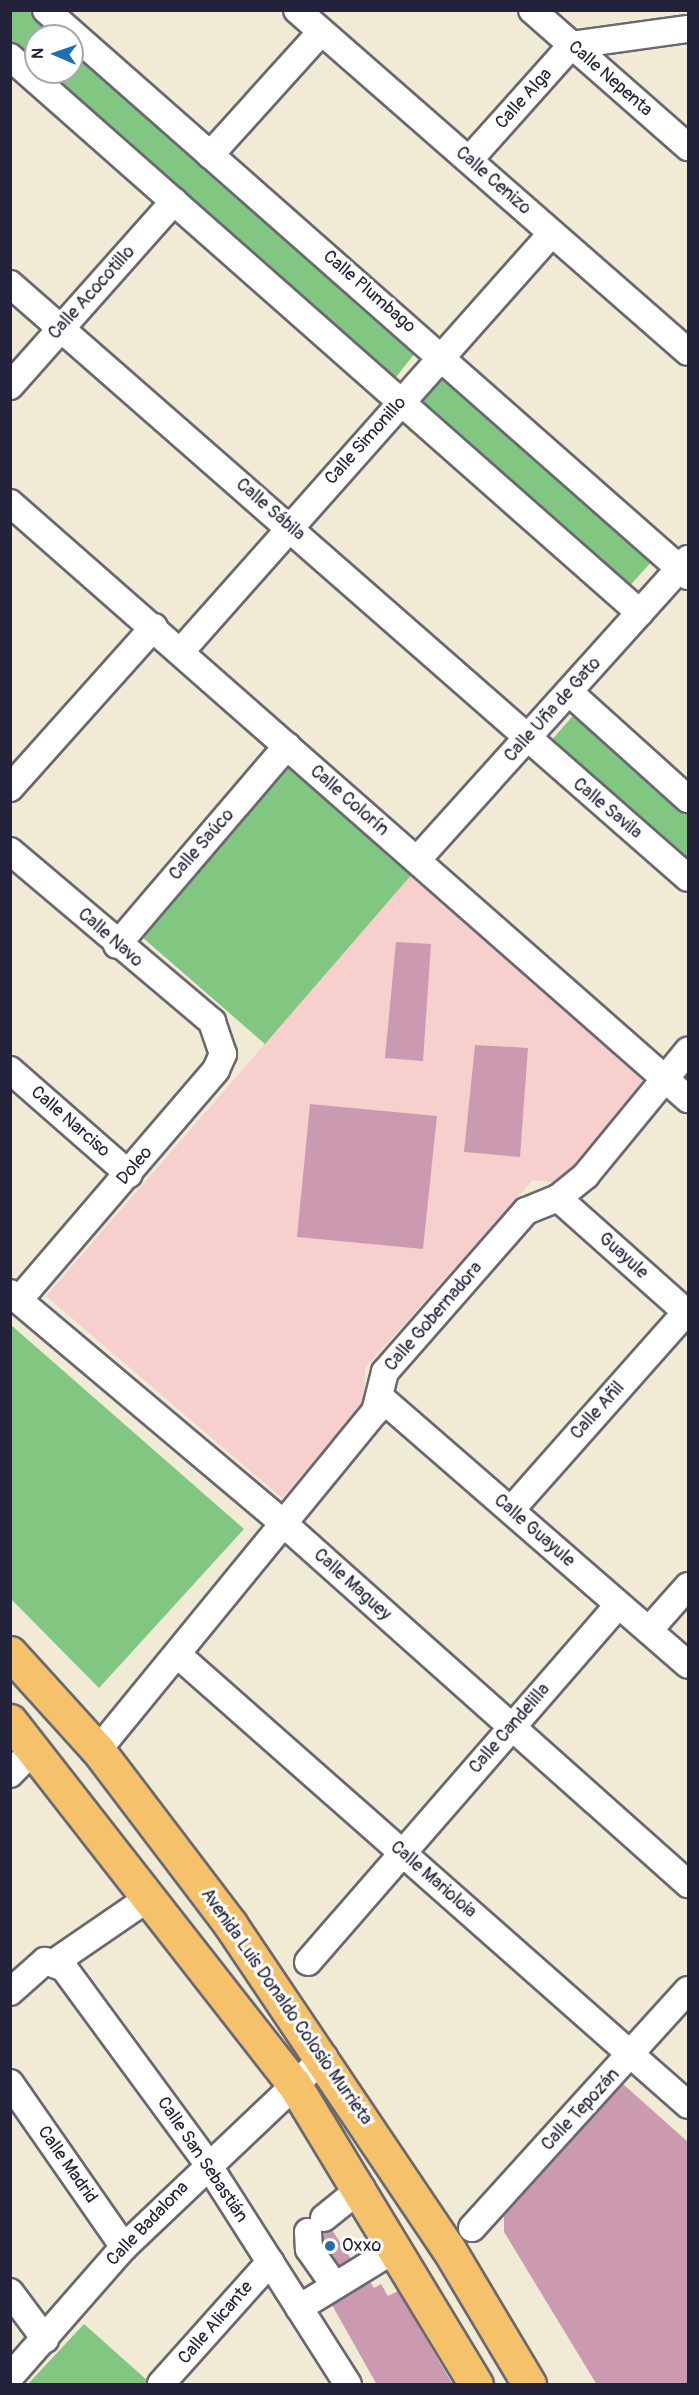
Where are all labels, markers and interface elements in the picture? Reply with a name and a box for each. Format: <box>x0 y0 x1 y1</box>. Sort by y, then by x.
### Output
north arrow <box>24 24 84 84</box>
street label: Calle Nepenta <box>563 37 657 121</box>
text: N <box>28 48 48 59</box>
street label: Calle Alga <box>491 64 557 134</box>
street label: Calle Cenizo <box>451 142 535 220</box>
street label: Calle Acocotillo <box>44 242 140 344</box>
street label: Calle Plumbago <box>318 246 420 338</box>
street label: Calle Simonillo <box>321 392 411 490</box>
street label: Calle Sábila <box>231 474 309 546</box>
street label: Calle Uña de Gato <box>500 653 606 767</box>
street label: Calle Colorín <box>305 761 393 841</box>
street label: Calle Savila <box>568 774 646 844</box>
street label: Calle Saúco <box>165 805 239 885</box>
street label: Calle Navo <box>73 904 147 972</box>
street label: Calle Narciso <box>26 1082 114 1162</box>
street label: Doleo <box>113 1142 157 1190</box>
street label: Guayule <box>594 1228 652 1284</box>
street label: Calle Gobernadora <box>381 1258 487 1376</box>
street label: Calle Añil <box>566 1378 630 1444</box>
street label: Calle Guayule <box>489 1490 579 1572</box>
street label: Calle Maguey <box>309 1545 395 1625</box>
street label: Calle Candelilla <box>465 1680 555 1778</box>
street label: Calle Marioloia <box>386 1837 480 1923</box>
street label: Avenida Luis Donaldo Colosio Murrieta <box>196 1885 376 2129</box>
street label: Calle Tepozán <box>537 2064 625 2156</box>
street label: Calle San Sebastián <box>152 2093 252 2227</box>
street label: Calle Madrid <box>33 2122 101 2208</box>
street label: Calle Badalona <box>102 2177 194 2271</box>
place label: Oxxo <box>342 2235 381 2257</box>
marker: Oxxo <box>323 2239 337 2253</box>
street label: Calle Alicante <box>174 2277 258 2369</box>

